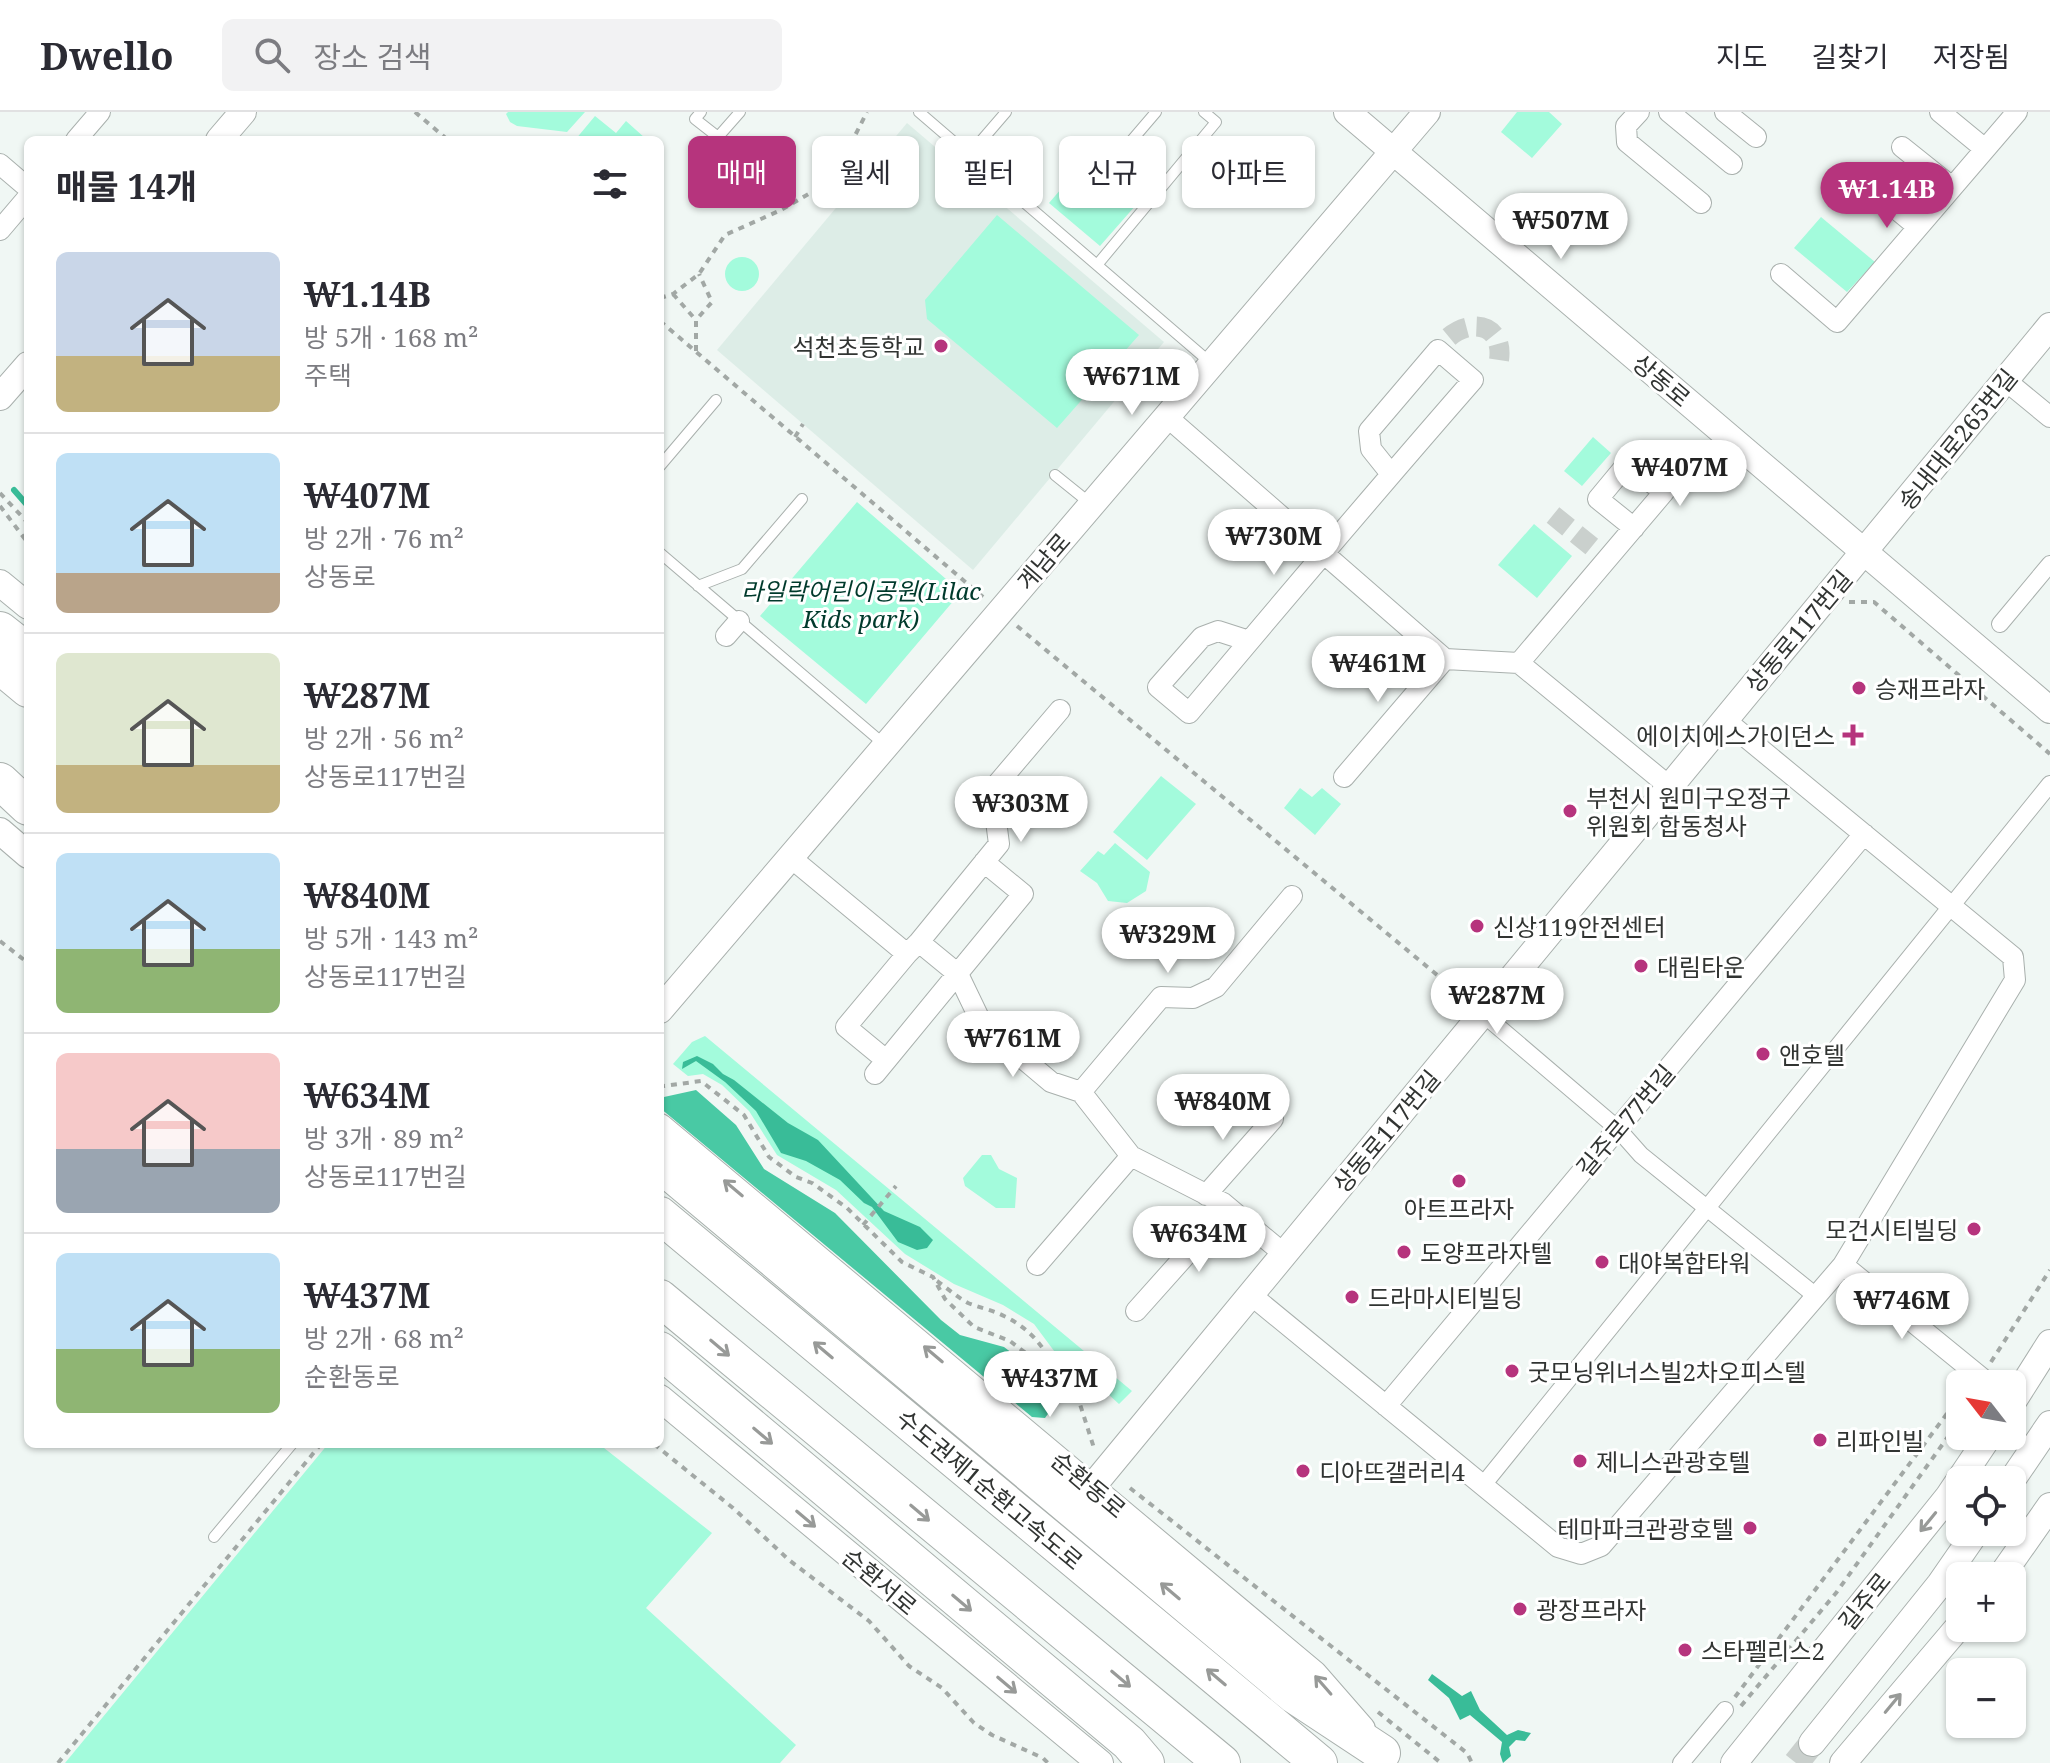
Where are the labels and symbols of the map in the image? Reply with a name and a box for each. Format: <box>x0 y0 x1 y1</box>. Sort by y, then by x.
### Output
pin: ₩1.14B <box>1822 162 1952 230</box>
pin: ₩507M <box>1505 193 1617 261</box>
place label: 석천초등학교 <box>793 330 925 363</box>
marker: 석천초등학교 <box>932 337 950 355</box>
street label: 상동로 <box>1626 346 1698 414</box>
pin: ₩671M <box>1076 349 1188 417</box>
street label: 송내대로265번길 <box>1890 361 2024 517</box>
pin: ₩407M <box>1624 440 1736 508</box>
pin: ₩730M <box>1218 509 1330 577</box>
street label: 계남로 <box>1009 525 1077 597</box>
street label: 상동로117번길 <box>1737 563 1859 699</box>
park label: 라일락어린이공원(Lilac Kids park) <box>741 574 981 635</box>
pin: ₩461M <box>1322 636 1434 704</box>
place label: 승재프라자 <box>1875 672 1985 705</box>
marker: 승재프라자 <box>1850 679 1868 697</box>
place label: 에이치에스가이던스 <box>1636 719 1835 752</box>
marker: 에이치에스가이던스 <box>1842 724 1864 746</box>
pin: ₩303M <box>965 776 1077 844</box>
place label: 부천시 원미구오정구 위원회 합동청사 <box>1586 781 1791 842</box>
marker: 부천시 원미구오정구 위원회 합동청사 <box>1561 802 1579 820</box>
pin: ₩329M <box>1112 907 1224 975</box>
place label: 신상119안전센터 <box>1493 910 1666 943</box>
marker: 신상119안전센터 <box>1468 917 1486 935</box>
place label: 대림타운 <box>1657 950 1745 983</box>
marker: 대림타운 <box>1632 957 1650 975</box>
pin: ₩287M <box>1441 968 1553 1036</box>
pin: ₩761M <box>957 1011 1069 1079</box>
place label: 앤호텔 <box>1779 1038 1845 1071</box>
marker: 앤호텔 <box>1754 1045 1772 1063</box>
street label: 길주로77번길 <box>1568 1057 1682 1183</box>
street label: 상동로117번길 <box>1325 1063 1447 1199</box>
pin: ₩840M <box>1167 1074 1279 1142</box>
marker: 아트프라자 <box>1450 1172 1468 1190</box>
one-way arrow <box>723 1179 744 1197</box>
place label: 아트프라자 <box>1404 1192 1514 1225</box>
pin: ₩634M <box>1143 1206 1255 1274</box>
place label: 모건시티빌딩 <box>1826 1213 1958 1246</box>
marker: 모건시티빌딩 <box>1965 1220 1983 1238</box>
place label: 도양프라자텔 <box>1420 1236 1552 1269</box>
marker: 도양프라자텔 <box>1395 1243 1413 1261</box>
place label: 대야복합타워 <box>1618 1246 1750 1279</box>
marker: 대야복합타워 <box>1593 1253 1611 1271</box>
pin: ₩746M <box>1846 1273 1958 1341</box>
place label: 드라마시티빌딩 <box>1368 1281 1523 1314</box>
marker: 드라마시티빌딩 <box>1343 1288 1361 1306</box>
one-way arrow <box>709 1339 730 1357</box>
one-way arrow <box>813 1341 833 1359</box>
one-way arrow <box>923 1345 944 1363</box>
pin: ₩437M <box>994 1351 1106 1419</box>
place label: 굿모닝위너스빌2차오피스텔 <box>1528 1355 1806 1388</box>
marker: 굿모닝위너스빌2차오피스텔 <box>1503 1362 1521 1380</box>
north arrow <box>1946 1370 2026 1450</box>
street label: 수도권제1순환고속도로 <box>890 1401 1090 1577</box>
place label: 리파인빌 <box>1836 1424 1924 1457</box>
one-way arrow <box>752 1427 772 1445</box>
marker: 리파인빌 <box>1811 1431 1829 1449</box>
street label: 순환동로 <box>1045 1443 1133 1525</box>
place label: 제니스관광호텔 <box>1596 1445 1751 1478</box>
marker: 제니스관광호텔 <box>1571 1452 1589 1470</box>
place label: 디아뜨갤러리4 <box>1319 1455 1465 1488</box>
marker: 디아뜨갤러리4 <box>1294 1462 1312 1480</box>
one-way arrow <box>910 1504 931 1522</box>
one-way arrow <box>796 1510 817 1528</box>
one-way arrow <box>1919 1511 1937 1532</box>
place label: 테마파크관광호텔 <box>1557 1512 1734 1545</box>
marker: 테마파크관광호텔 <box>1741 1519 1759 1537</box>
street label: 순환서로 <box>836 1540 924 1622</box>
street label: 길주로 <box>1830 1565 1898 1637</box>
one-way arrow <box>1160 1582 1181 1600</box>
place label: 광장프라자 <box>1536 1593 1646 1626</box>
one-way arrow <box>951 1594 972 1612</box>
marker: 광장프라자 <box>1511 1600 1529 1618</box>
place label: 스타펠리스2 <box>1701 1634 1825 1667</box>
marker: 스타펠리스2 <box>1676 1641 1694 1659</box>
one-way arrow <box>1207 1668 1227 1686</box>
one-way arrow <box>1110 1670 1130 1688</box>
one-way arrow <box>996 1676 1016 1694</box>
one-way arrow <box>1314 1676 1332 1696</box>
one-way arrow <box>1884 1694 1902 1714</box>

